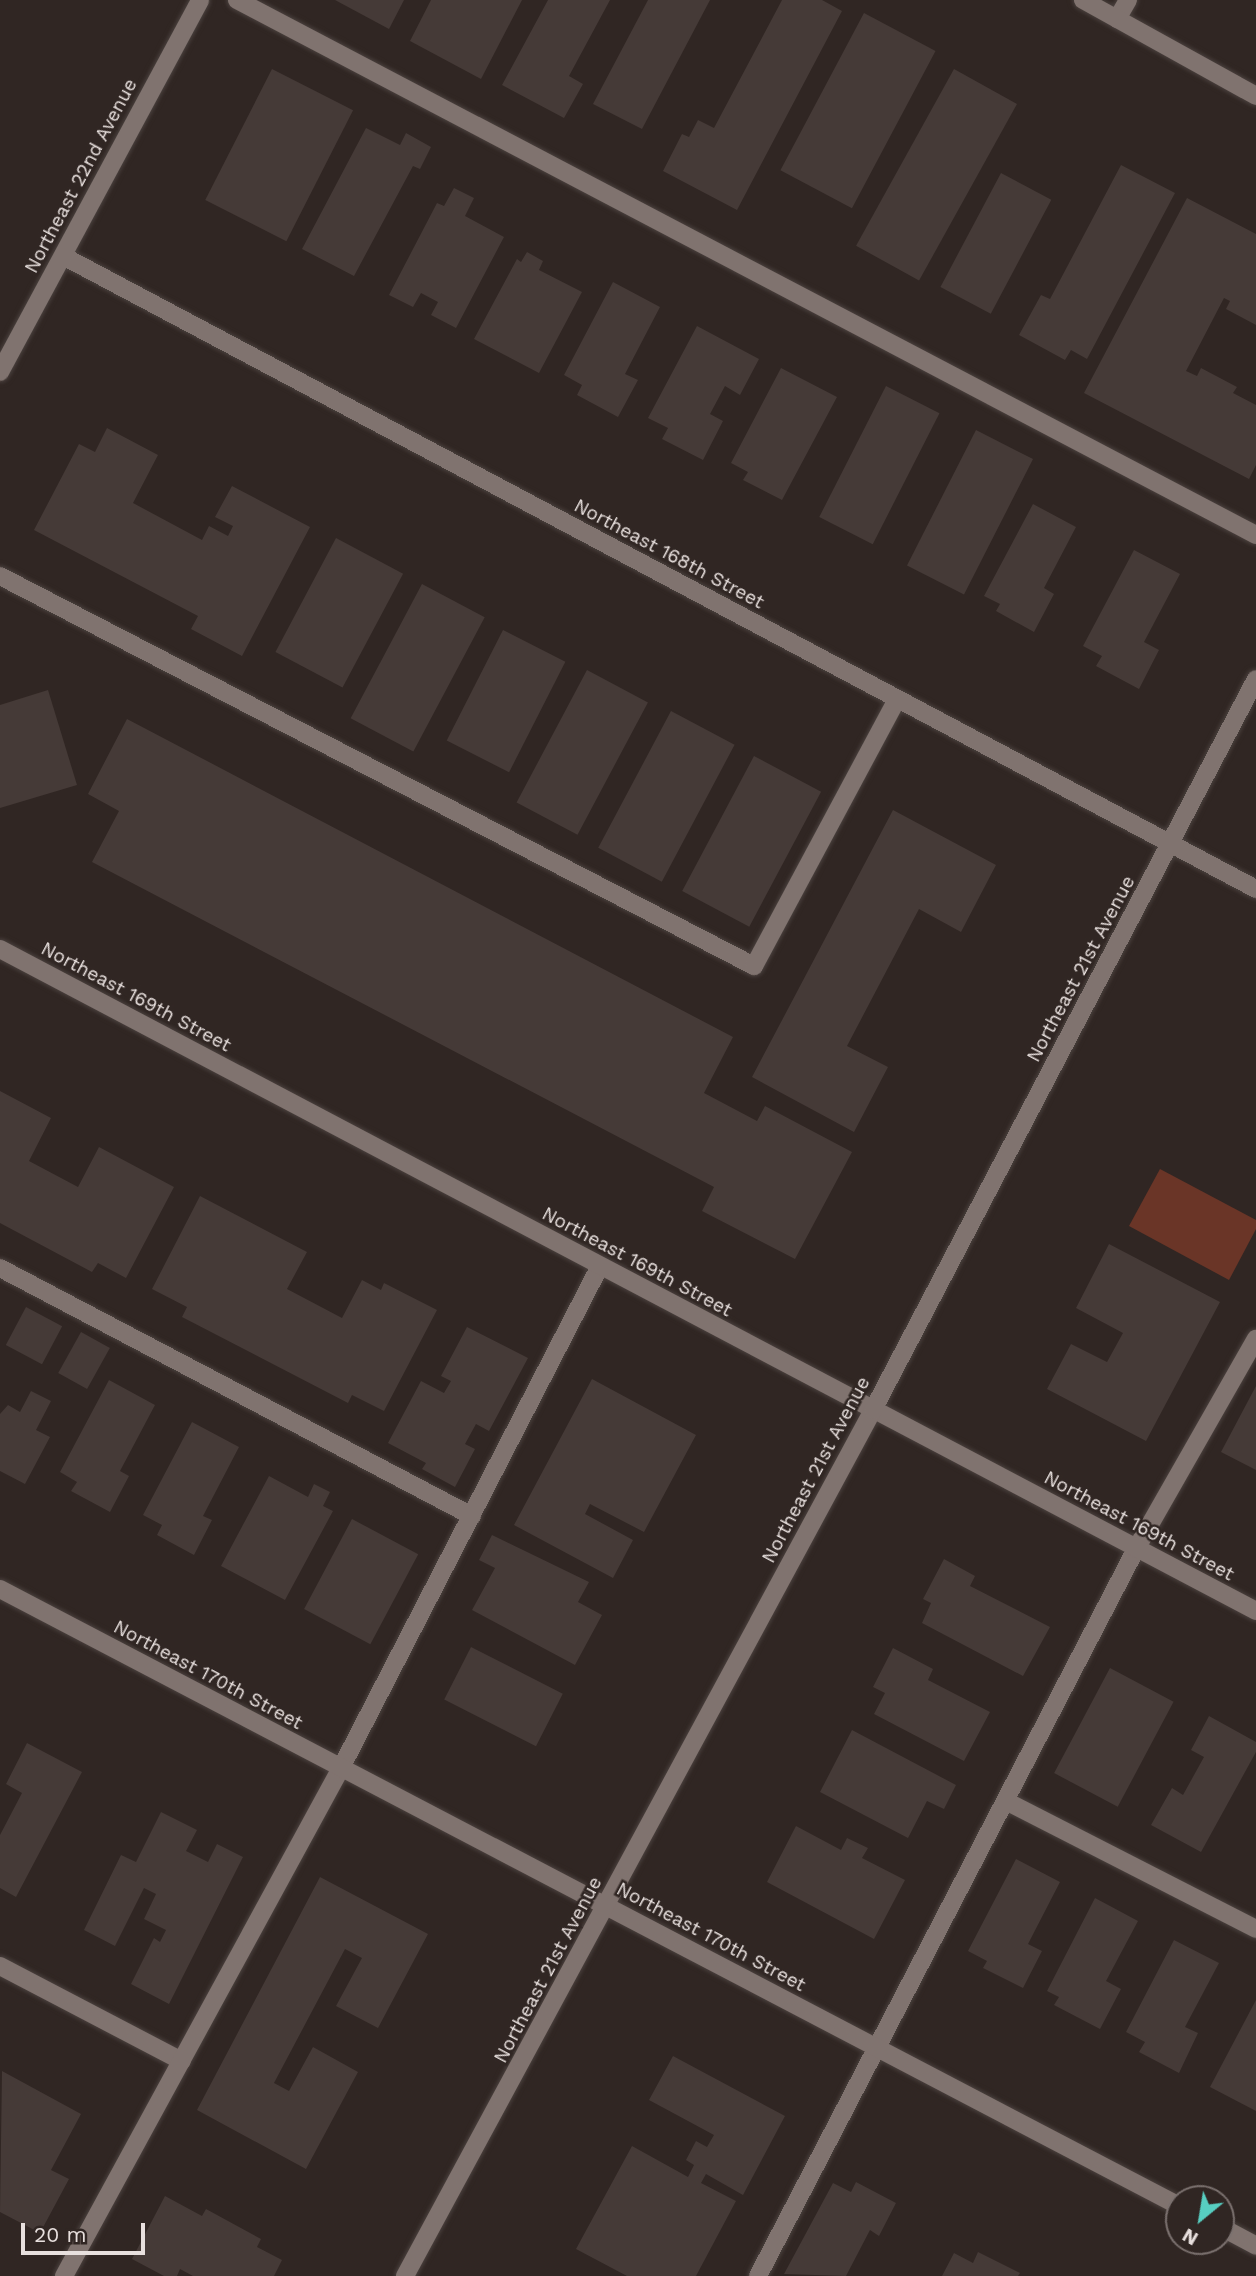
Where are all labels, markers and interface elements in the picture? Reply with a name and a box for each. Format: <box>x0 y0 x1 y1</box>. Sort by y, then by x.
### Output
street label: Northeast 22nd Avenue <box>20 75 142 277</box>
street label: Northeast 168th Street <box>570 494 768 614</box>
street label: Northeast 21st Avenue <box>1022 872 1140 1066</box>
street label: Northeast 169th Street <box>37 937 235 1057</box>
street label: Northeast 169th Street <box>538 1202 736 1322</box>
street label: Northeast 21st Avenue <box>757 1373 875 1567</box>
street label: Northeast 169th Street <box>1040 1466 1238 1586</box>
street label: Northeast 170th Street <box>109 1615 307 1735</box>
street label: Northeast 21st Avenue <box>489 1873 607 2067</box>
street label: Northeast 170th Street <box>612 1877 810 1997</box>
north arrow <box>1165 2185 1235 2255</box>
scale bar <box>24 2210 149 2254</box>
text: 20 m <box>34 2222 86 2247</box>
text: N <box>1178 2223 1202 2250</box>

